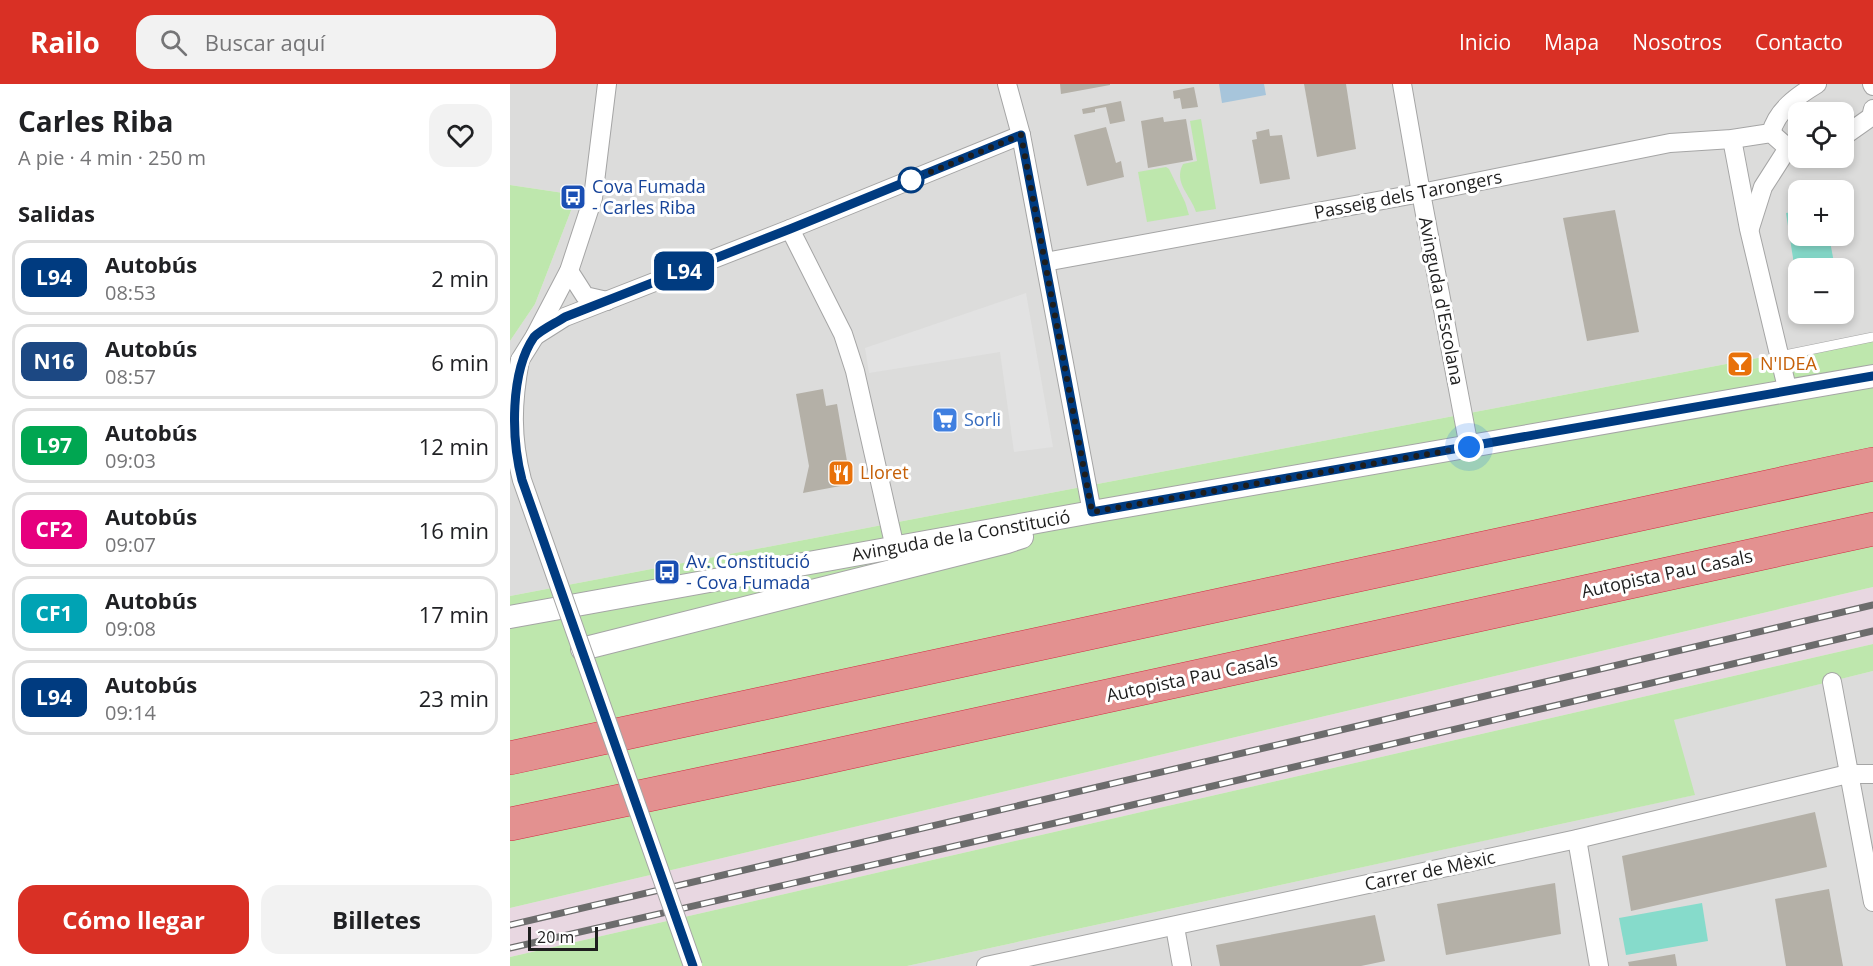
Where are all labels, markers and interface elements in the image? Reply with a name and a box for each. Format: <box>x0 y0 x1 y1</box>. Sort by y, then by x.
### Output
search box <box>136 15 556 69</box>
text: Railo <box>30 23 100 61</box>
icon: search <box>157 26 190 59</box>
text: Buscar aquí <box>205 27 325 57</box>
text: Inicio <box>1459 28 1511 56</box>
text: Mapa <box>1544 28 1599 56</box>
text: Nosotros <box>1632 28 1722 56</box>
text: Contacto <box>1755 28 1843 56</box>
text: Carles Riba <box>18 102 173 140</box>
map controls <box>1788 102 1854 324</box>
button: locate <box>1788 102 1854 168</box>
button: heart <box>429 104 492 167</box>
text: A pie · 4 min · 250 m <box>18 144 206 171</box>
street label: Passeig dels Tarongers <box>1312 164 1504 224</box>
unlabelled marker <box>898 167 924 193</box>
place label: Cova Fumada - Carles Riba <box>592 174 706 219</box>
button: + <box>1788 180 1854 246</box>
bus stop icon: Cova Fumada - Carles Riba <box>558 182 588 212</box>
text: Salidas <box>18 198 95 228</box>
street label: Avinguda d'Escolana <box>1414 215 1470 387</box>
text: Autobús <box>105 249 197 279</box>
line badge: L94 <box>650 252 718 291</box>
text: L94 <box>666 257 702 285</box>
button: − <box>1788 258 1854 324</box>
text: L94 <box>36 263 72 291</box>
text: 2 min <box>431 263 489 293</box>
text: 08:53 <box>105 279 156 306</box>
text: Autobús <box>105 333 197 363</box>
text: N16 <box>33 347 75 375</box>
text: 6 min <box>431 347 489 377</box>
bar icon: N'IDEA <box>1725 349 1755 379</box>
place label: N'IDEA <box>1760 351 1818 375</box>
text: 08:57 <box>105 363 156 390</box>
supermarket icon: Sorli <box>930 405 960 435</box>
place label: Sorli <box>964 407 1001 431</box>
text: Autobús <box>105 417 197 447</box>
text: L97 <box>36 431 72 459</box>
text: 12 min <box>419 431 489 461</box>
your location <box>1454 432 1484 462</box>
text: 09:03 <box>105 447 156 474</box>
restaurant icon: Lloret <box>826 458 856 488</box>
place label: Lloret <box>860 460 909 484</box>
text: Autobús <box>105 501 197 531</box>
street label: Avinguda de la Constitució <box>850 504 1072 566</box>
text: CF2 <box>36 515 72 543</box>
text: 16 min <box>419 515 489 545</box>
text: 09:07 <box>105 531 156 558</box>
street label: Autopista Pau Casals <box>1579 543 1755 603</box>
place label: Av. Constitució - Cova Fumada <box>686 549 810 594</box>
bus stop icon: Av. Constitució - Cova Fumada <box>652 557 682 587</box>
text: Autobús <box>105 585 197 615</box>
text: CF1 <box>36 599 72 627</box>
text: 17 min <box>419 599 489 629</box>
text: 09:08 <box>105 615 156 642</box>
street label: Autopista Pau Casals <box>1104 647 1280 707</box>
text: Autobús <box>105 669 197 699</box>
text: L94 <box>36 683 72 711</box>
text: 23 min <box>419 683 489 713</box>
text: 09:14 <box>105 699 156 726</box>
street label: Carrer de Mèxic <box>1362 844 1498 896</box>
button: Cómo llegar <box>18 885 249 954</box>
button: Billetes <box>261 885 492 954</box>
scale bar <box>528 924 598 952</box>
text: 20 m <box>537 926 574 948</box>

